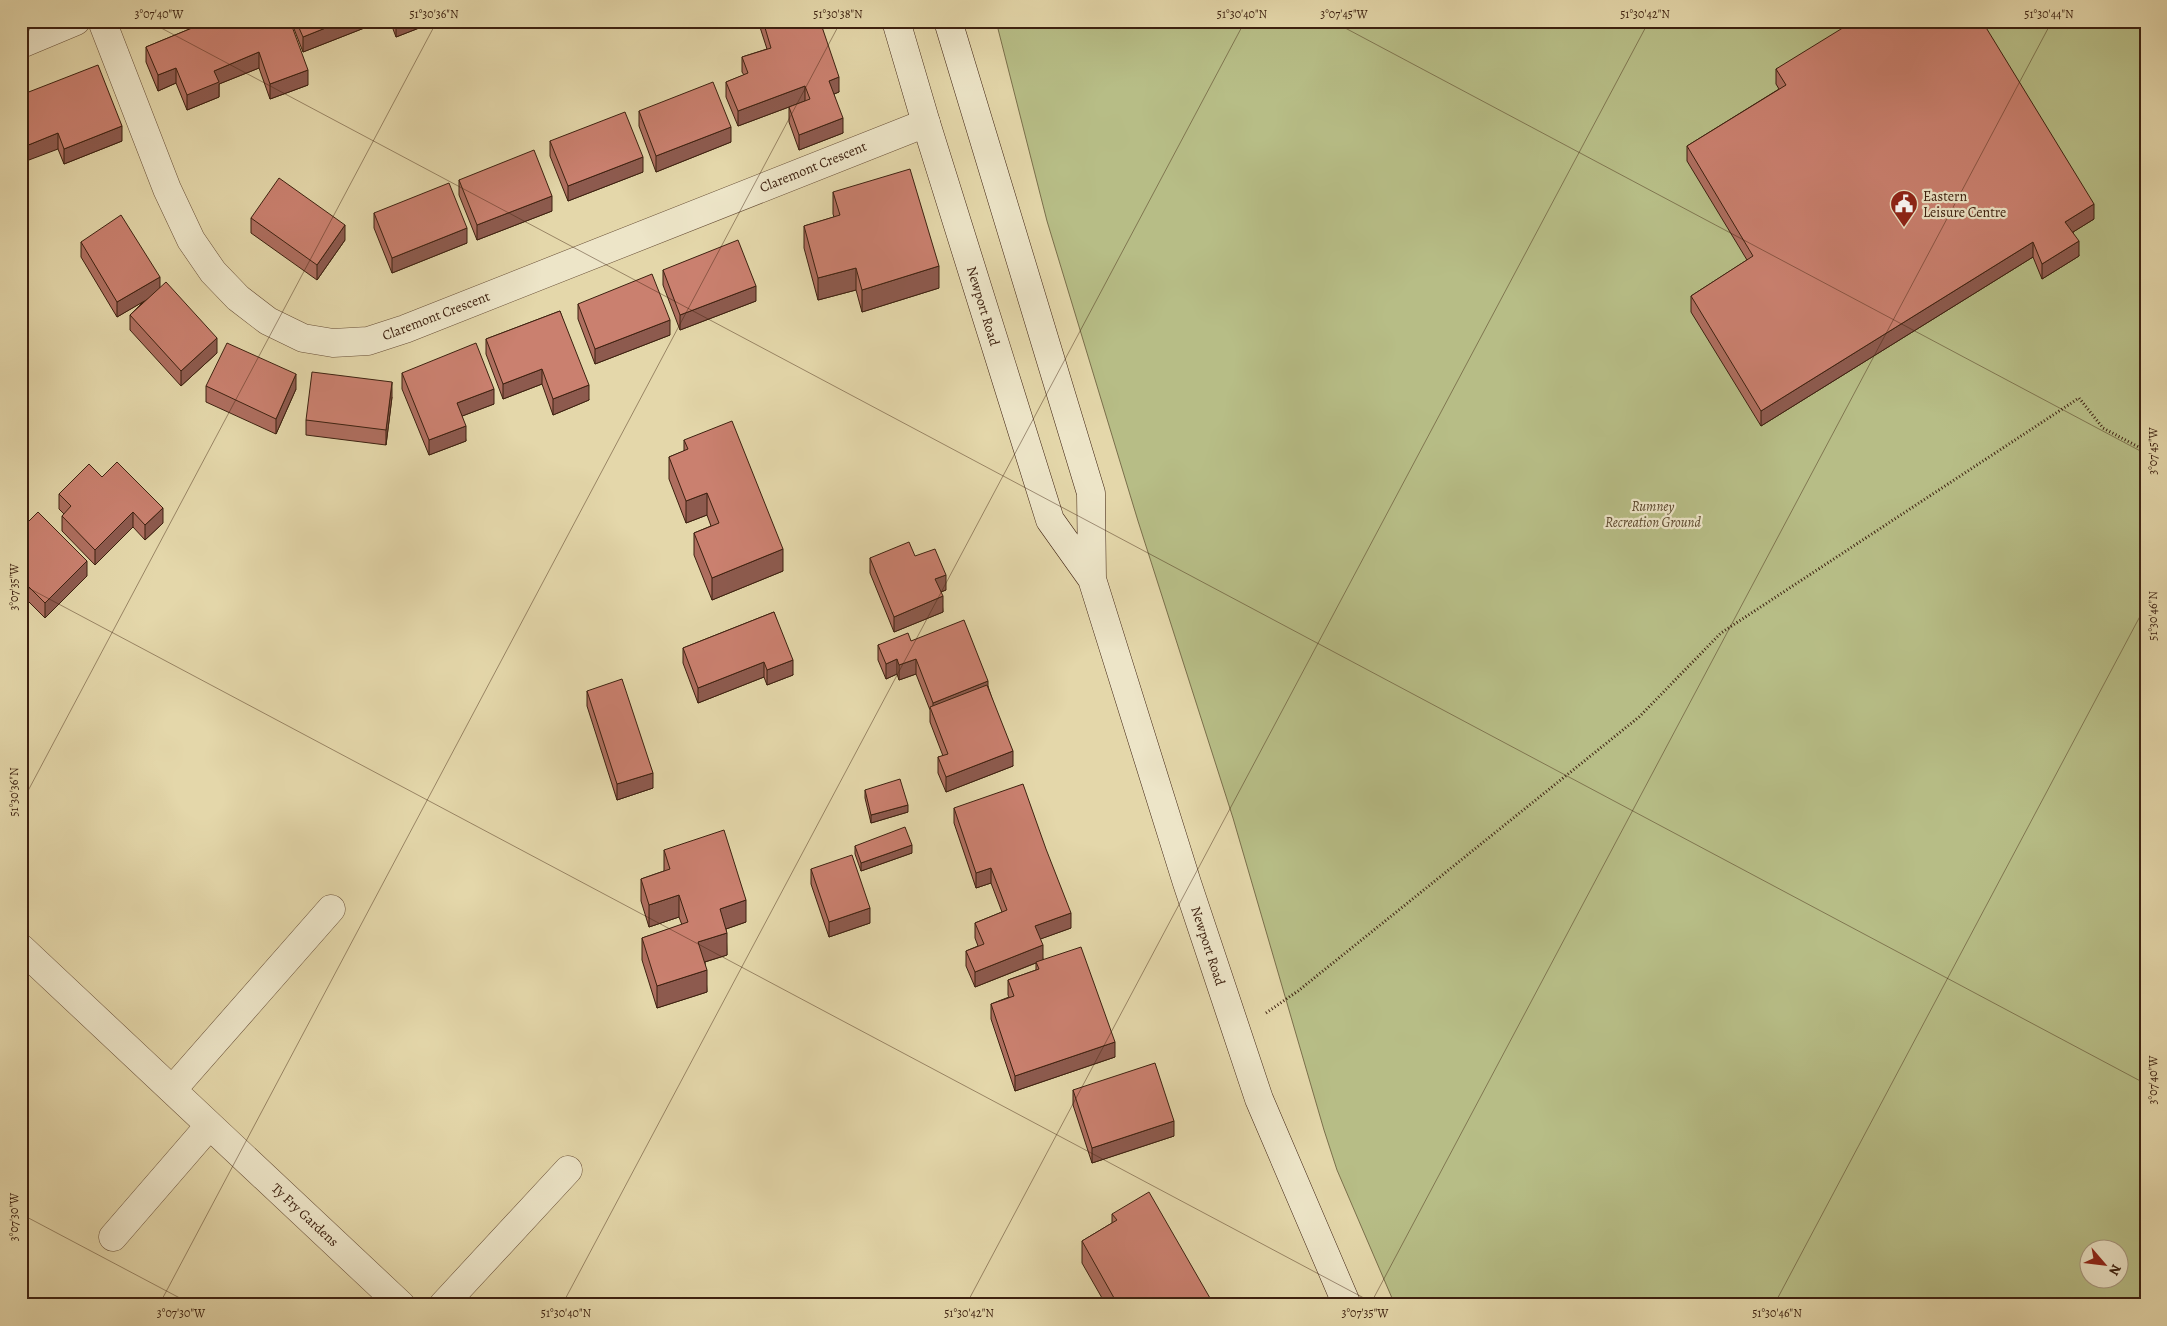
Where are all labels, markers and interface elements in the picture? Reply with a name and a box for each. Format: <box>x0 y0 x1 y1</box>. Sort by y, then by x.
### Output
text: 3°07'40"W <box>135 6 184 22</box>
text: 51°30'36"N <box>409 6 459 22</box>
text: 51°30'38"N <box>813 6 863 22</box>
text: 51°30'40"N <box>1217 6 1268 22</box>
text: 3°07'45"W <box>1320 6 1369 22</box>
text: 51°30'42"N <box>1620 6 1670 22</box>
text: 51°30'44"N <box>2024 6 2074 22</box>
street label: Claremont Crescent <box>757 137 870 197</box>
place label: Eastern Leisure Centre <box>1923 187 2006 222</box>
public building icon: Eastern Leisure Centre <box>1889 189 1919 228</box>
street label: Newport Road <box>962 264 1004 349</box>
street label: Claremont Crescent <box>379 287 493 345</box>
text: 3°07'45"W <box>2145 426 2161 475</box>
park label: Rumney Recreation Ground <box>1605 497 1701 532</box>
text: 3°07'35"W <box>6 563 22 611</box>
text: 51°30'46"N <box>2145 591 2161 641</box>
text: 51°30'36"N <box>6 767 22 817</box>
street label: Newport Road <box>1186 904 1230 988</box>
text: 3°07'40"W <box>2145 1055 2161 1104</box>
street label: Ty Fry Gardens <box>267 1179 343 1251</box>
text: 3°07'30"W <box>6 1192 22 1241</box>
north arrow <box>2080 1238 2130 1288</box>
text: N <box>2104 1261 2126 1279</box>
text: 3°07'30"W <box>157 1305 206 1321</box>
text: 51°30'40"N <box>541 1305 592 1321</box>
text: 51°30'42"N <box>944 1305 994 1321</box>
text: 3°07'35"W <box>1341 1305 1389 1321</box>
text: 51°30'46"N <box>1752 1305 1802 1321</box>

